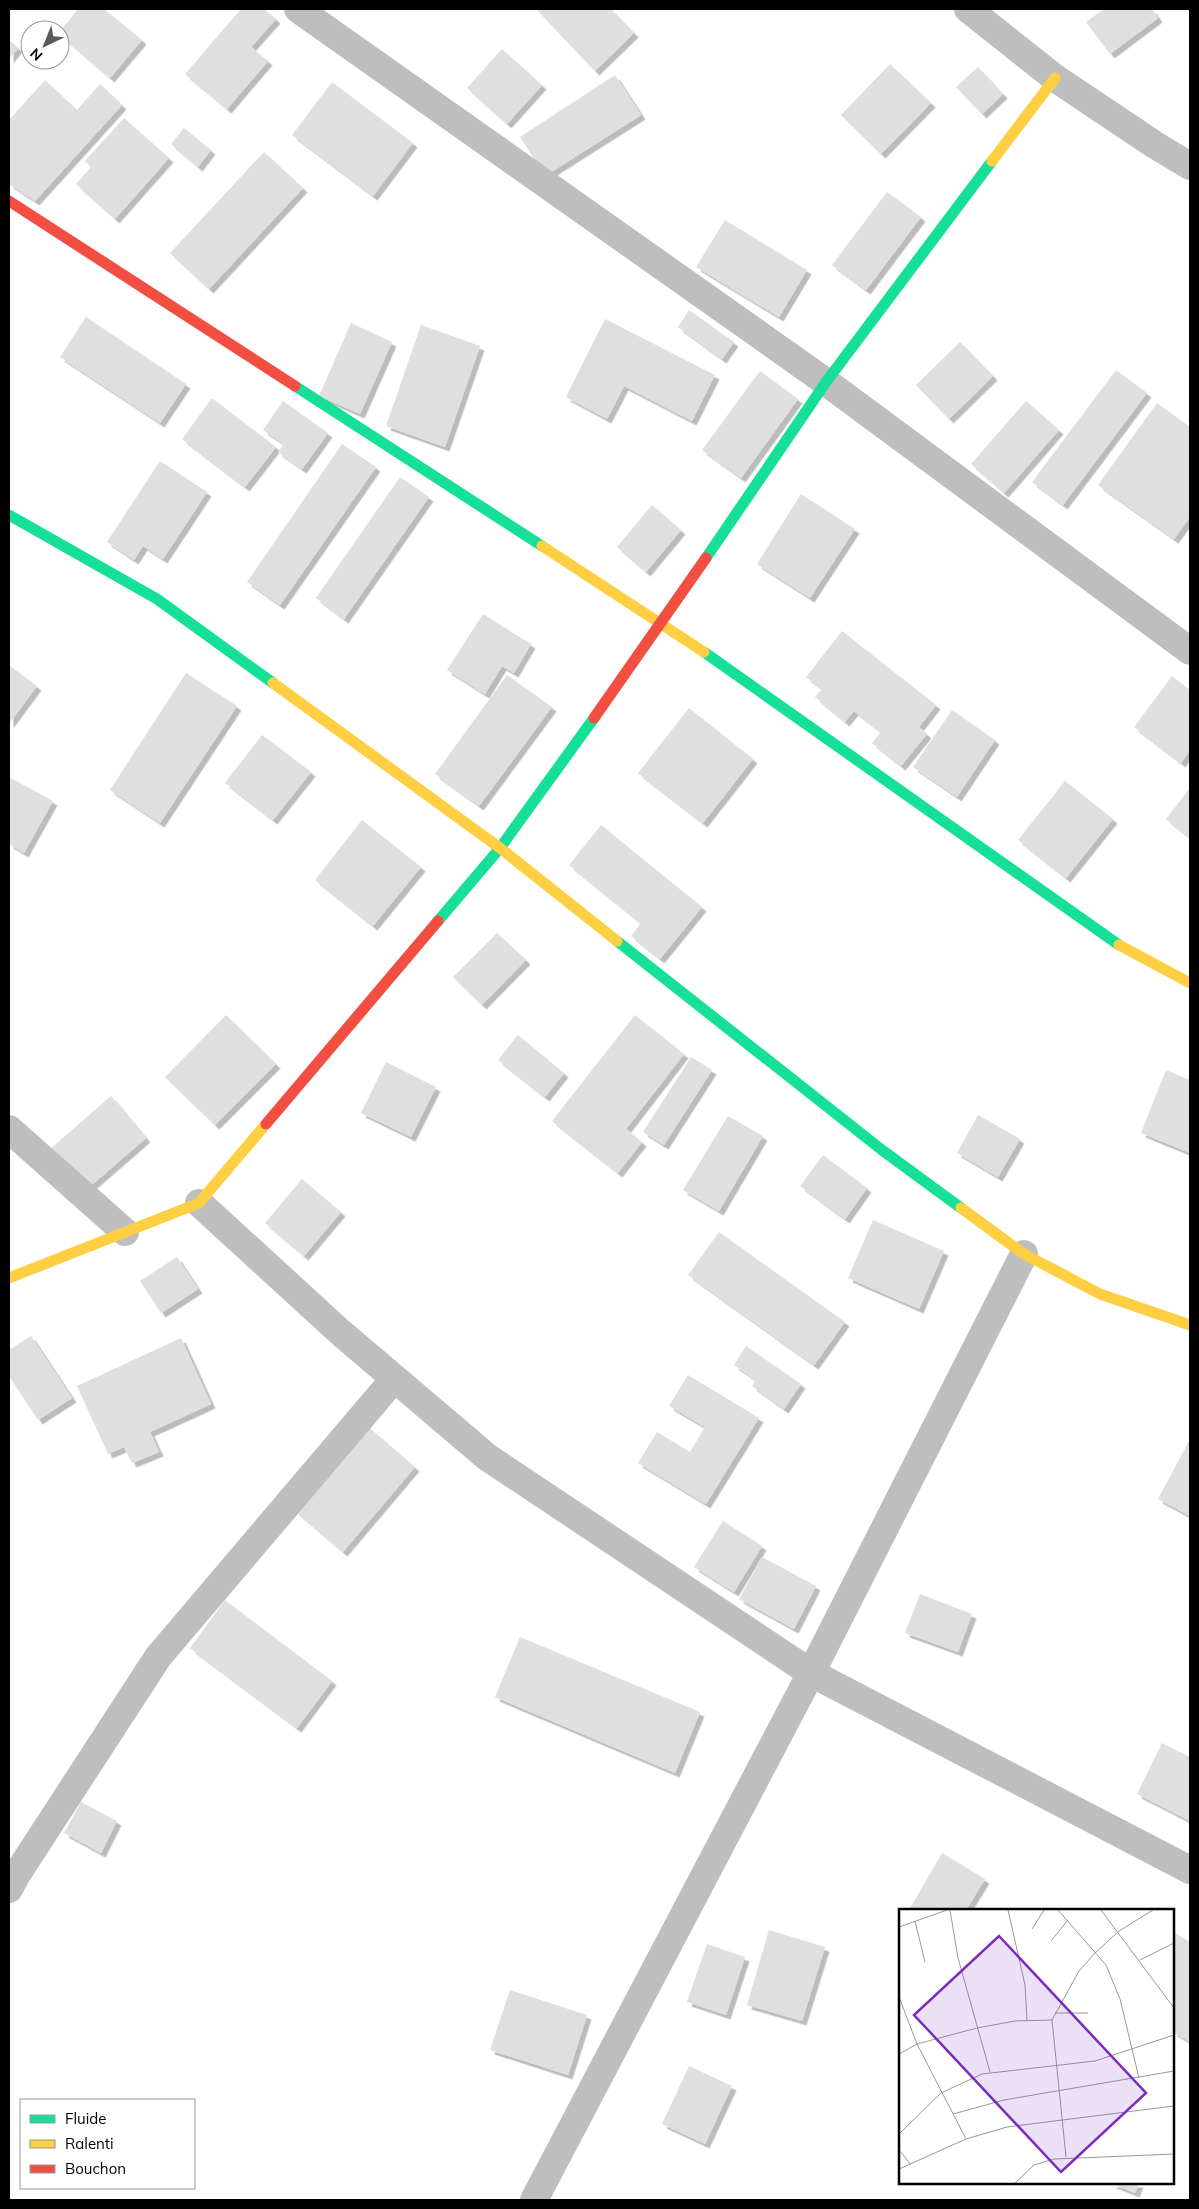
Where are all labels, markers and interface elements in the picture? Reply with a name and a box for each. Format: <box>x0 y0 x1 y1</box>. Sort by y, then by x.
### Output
north arrow <box>20 20 70 70</box>
text: N <box>26 44 46 65</box>
inset map <box>899 1909 1174 2184</box>
legend <box>20 2099 195 2189</box>
text: Fluide <box>65 2109 106 2128</box>
text: Ralenti <box>65 2134 114 2153</box>
text: Bouchon <box>65 2159 126 2178</box>

